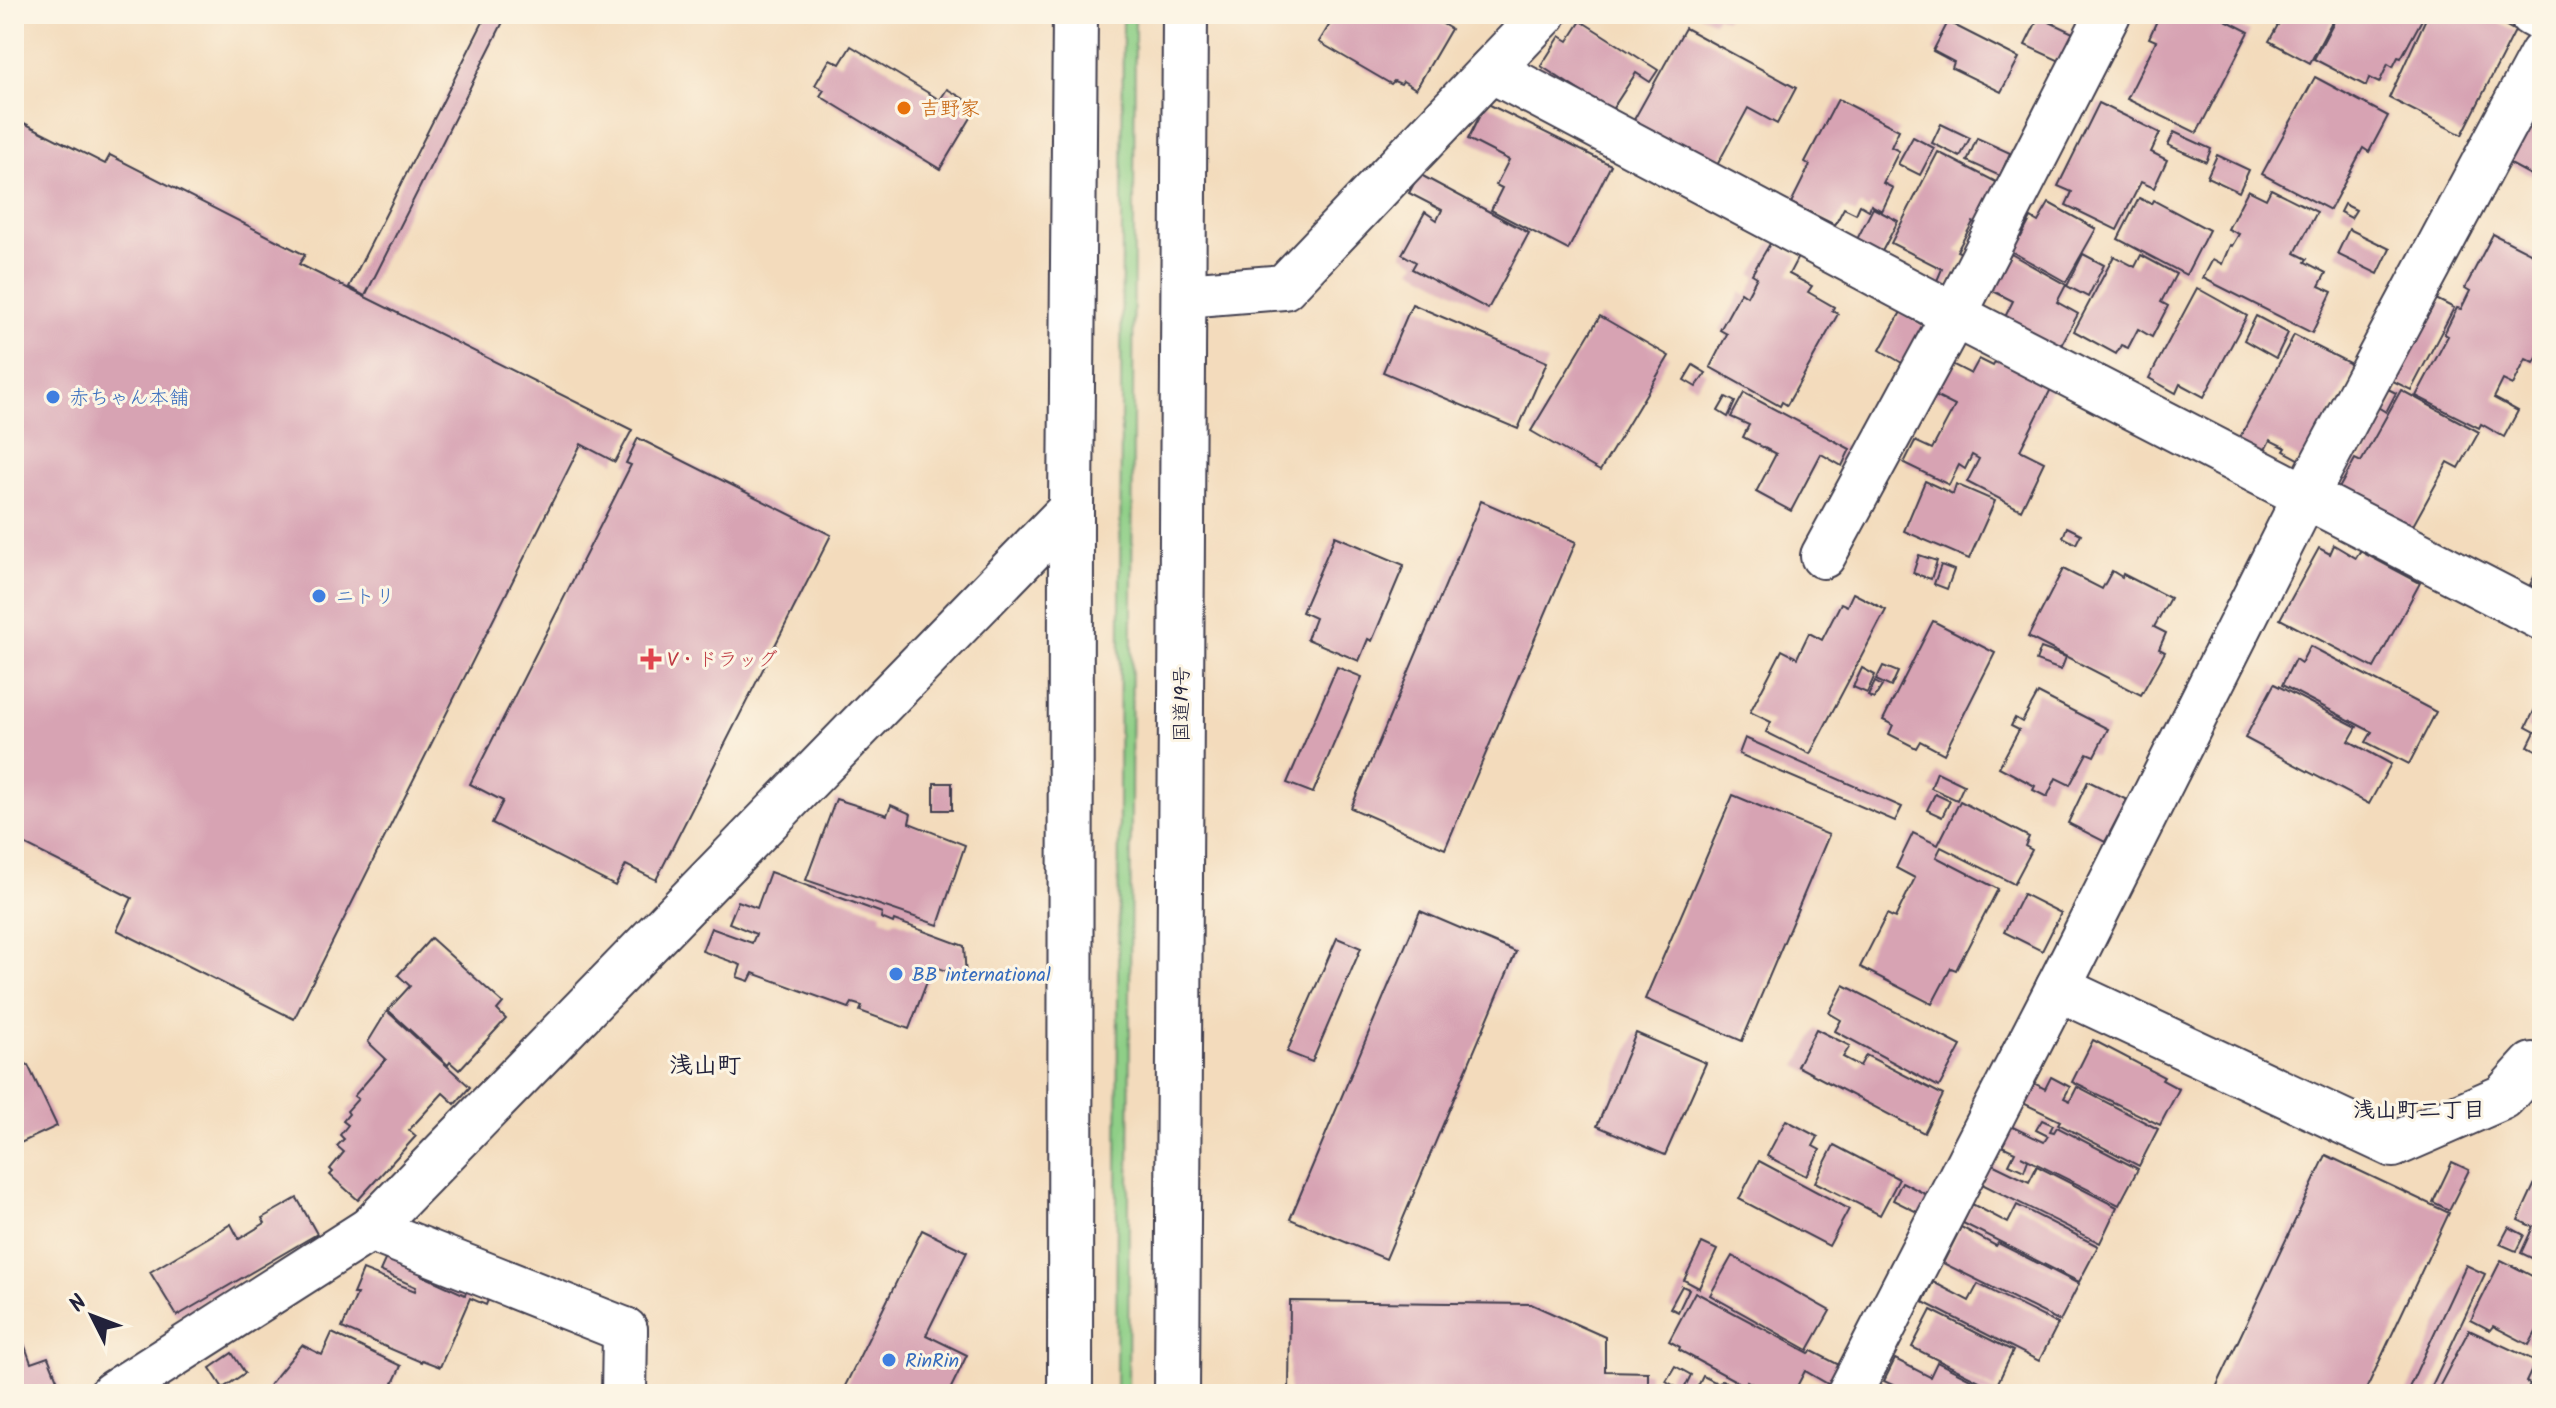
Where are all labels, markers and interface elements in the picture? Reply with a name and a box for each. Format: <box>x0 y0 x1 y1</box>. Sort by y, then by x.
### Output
place label: 吉野家 <box>920 94 980 126</box>
marker: 吉野家 <box>895 99 913 117</box>
place label: 赤ちゃん本舗 <box>69 383 189 415</box>
marker: 赤ちゃん本舗 <box>44 388 62 406</box>
place label: ニトリ <box>335 582 395 614</box>
marker: ニトリ <box>310 587 328 605</box>
place label: V・ドラッグ <box>667 645 778 677</box>
marker: V・ドラッグ <box>642 650 660 668</box>
street label: 国道19号 <box>1167 666 1199 742</box>
place label: BB international <box>912 960 1051 992</box>
marker: BB international <box>887 965 905 983</box>
district label: 浅山町 <box>669 1047 741 1086</box>
district label: 浅山町二丁目 <box>2353 1094 2485 1129</box>
north arrow <box>52 1276 132 1356</box>
text: N <box>61 1287 97 1321</box>
place label: RinRin <box>905 1346 959 1378</box>
marker: RinRin <box>880 1351 898 1369</box>

